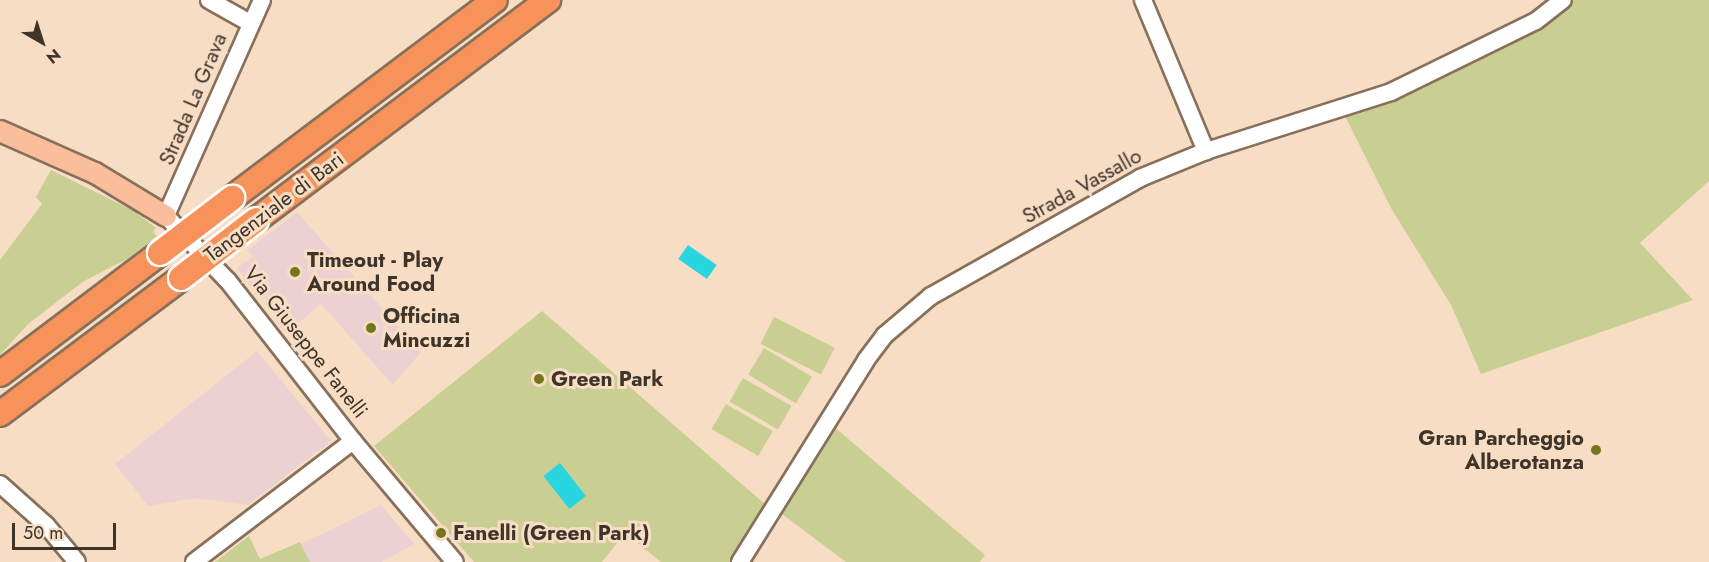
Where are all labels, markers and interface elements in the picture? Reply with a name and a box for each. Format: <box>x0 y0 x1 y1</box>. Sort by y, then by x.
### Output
north arrow <box>12 12 72 72</box>
street label: Strada La Grava <box>154 29 232 169</box>
text: N <box>41 43 66 69</box>
street label: Strada Vassallo <box>1018 143 1146 229</box>
street label: Tangenziale di Bari <box>199 146 349 268</box>
place label: Timeout - Play Around Food <box>307 247 443 297</box>
street label: Via Giuseppe Fanelli <box>239 261 373 423</box>
marker: Timeout - Play Around Food <box>288 265 302 279</box>
place label: Officina Mincuzzi <box>383 303 470 353</box>
marker: Officina Mincuzzi <box>364 321 378 335</box>
place label: Green Park <box>551 366 663 392</box>
marker: Green Park <box>532 372 546 386</box>
place label: Gran Parcheggio Alberotanza <box>1418 425 1584 475</box>
marker: Gran Parcheggio Alberotanza <box>1589 443 1603 457</box>
scale bar <box>15 511 118 549</box>
text: 50 m <box>23 520 63 546</box>
place label: Fanelli (Green Park) <box>453 520 650 546</box>
marker: Fanelli (Green Park) <box>434 526 448 540</box>

